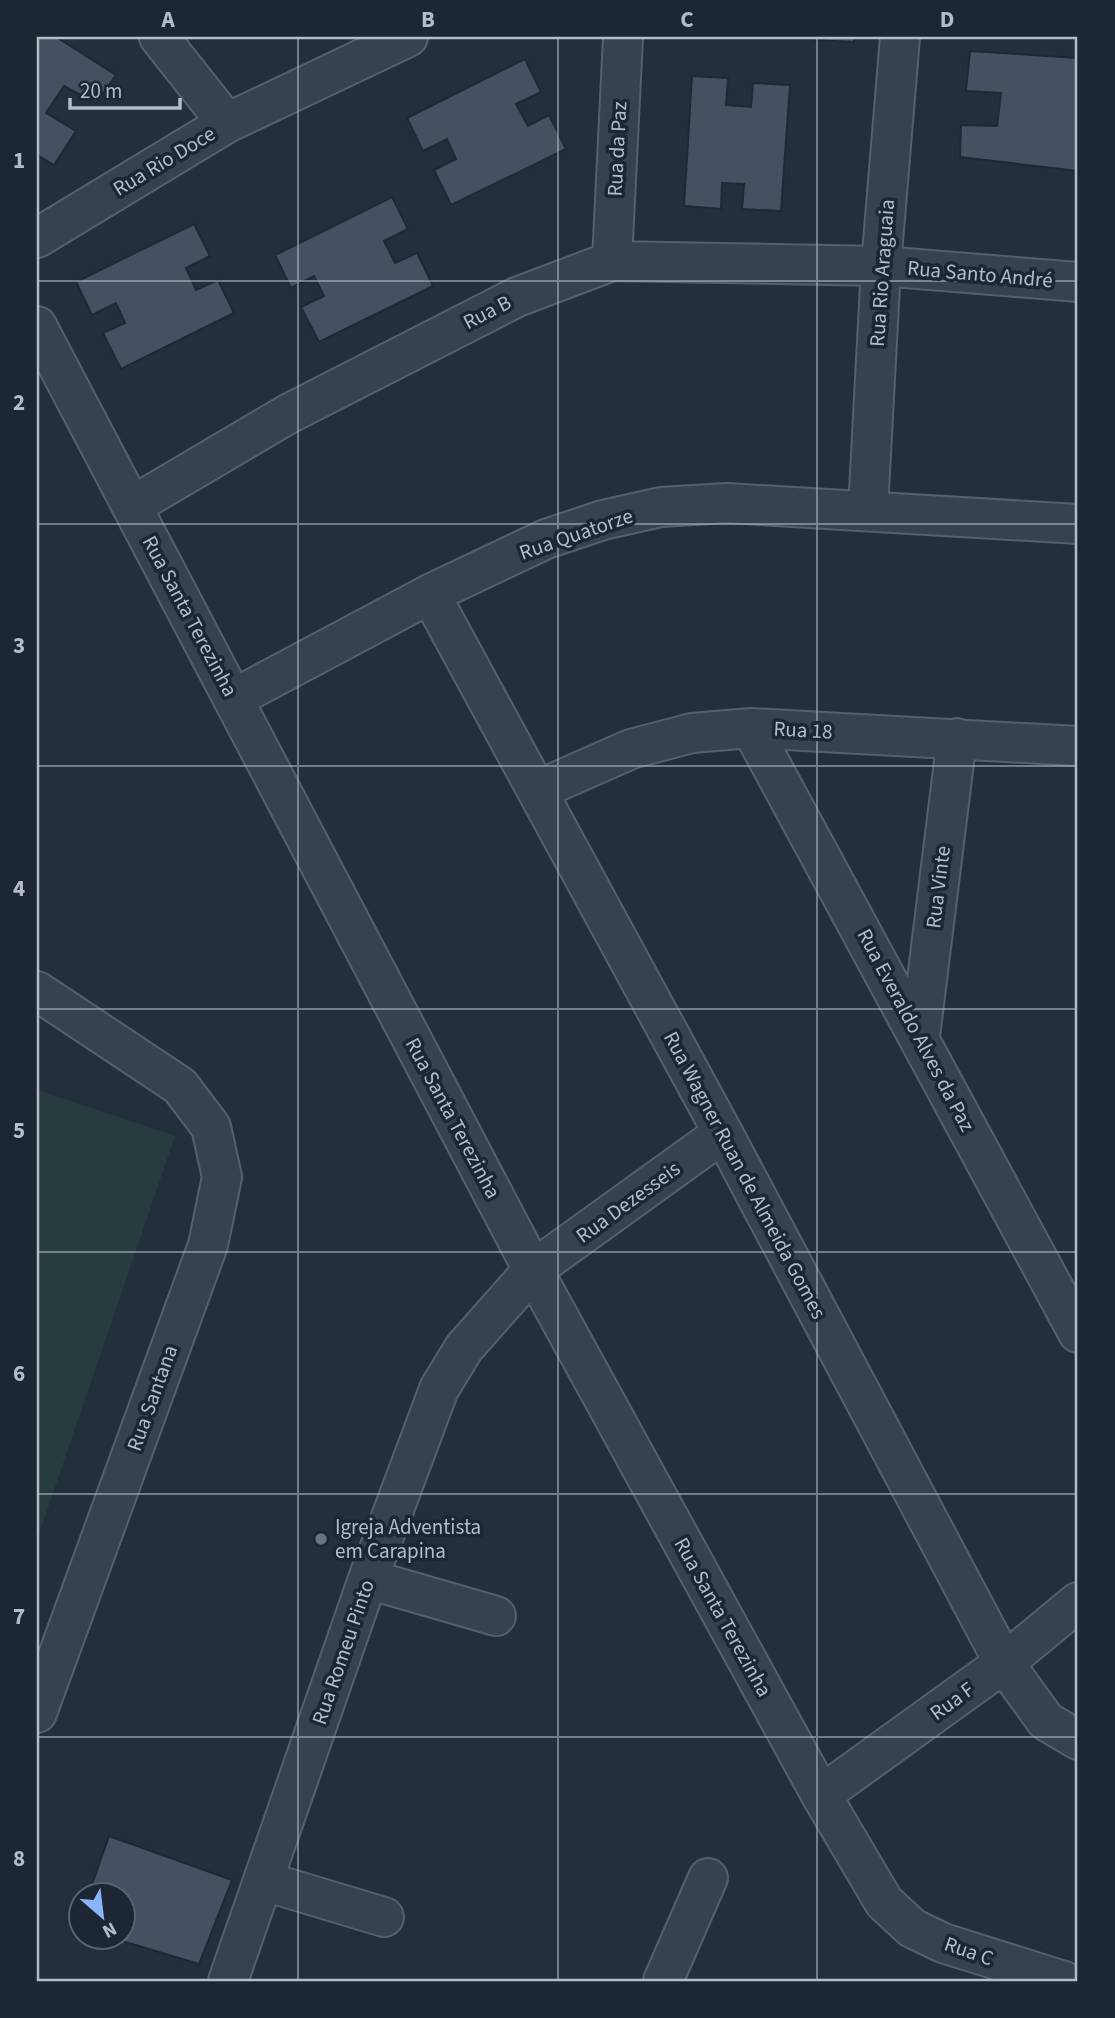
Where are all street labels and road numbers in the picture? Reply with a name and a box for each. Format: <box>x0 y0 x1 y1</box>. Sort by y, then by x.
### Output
street label: Rua da Paz <box>600 101 634 197</box>
street label: Rua Rio Doce <box>107 119 221 203</box>
street label: Rua Rio Araguaia <box>862 198 902 348</box>
street label: Rua Santo André <box>906 253 1054 295</box>
street label: Rua B <box>458 287 516 337</box>
street label: Rua Quatorze <box>515 501 637 567</box>
street label: Rua Santa Terezinha <box>135 530 245 702</box>
street label: Rua 18 <box>773 713 833 747</box>
street label: Rua Vinte <box>918 844 958 930</box>
street label: Rua Everaldo Alves da Paz <box>850 923 982 1137</box>
street label: Rua Wagner Ruan de Almeida Gomes <box>656 1026 834 1324</box>
street label: Rua Santa Terezinha <box>398 1032 508 1204</box>
street label: Rua Dezesseis <box>570 1154 687 1250</box>
street label: Rua Santana <box>119 1341 185 1455</box>
street label: Rua Santa Terezinha <box>667 1532 779 1702</box>
street label: Rua Romeu Pinto <box>304 1576 382 1728</box>
street label: Rua F <box>924 1675 980 1727</box>
street label: Rua C <box>940 1929 998 1973</box>

